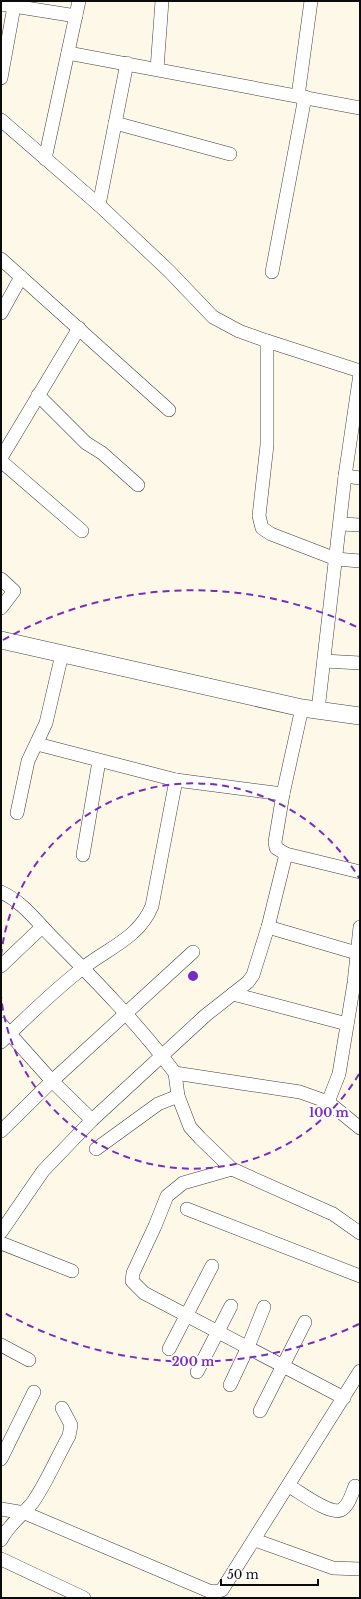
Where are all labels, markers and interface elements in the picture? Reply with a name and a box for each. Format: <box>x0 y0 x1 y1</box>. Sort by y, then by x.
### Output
centre of rings <box>186 969 200 983</box>
text: 100 m <box>309 1105 350 1120</box>
text: 200 m <box>172 1354 215 1369</box>
scale bar <box>221 1561 318 1587</box>
text: 50 m <box>227 1567 259 1582</box>

